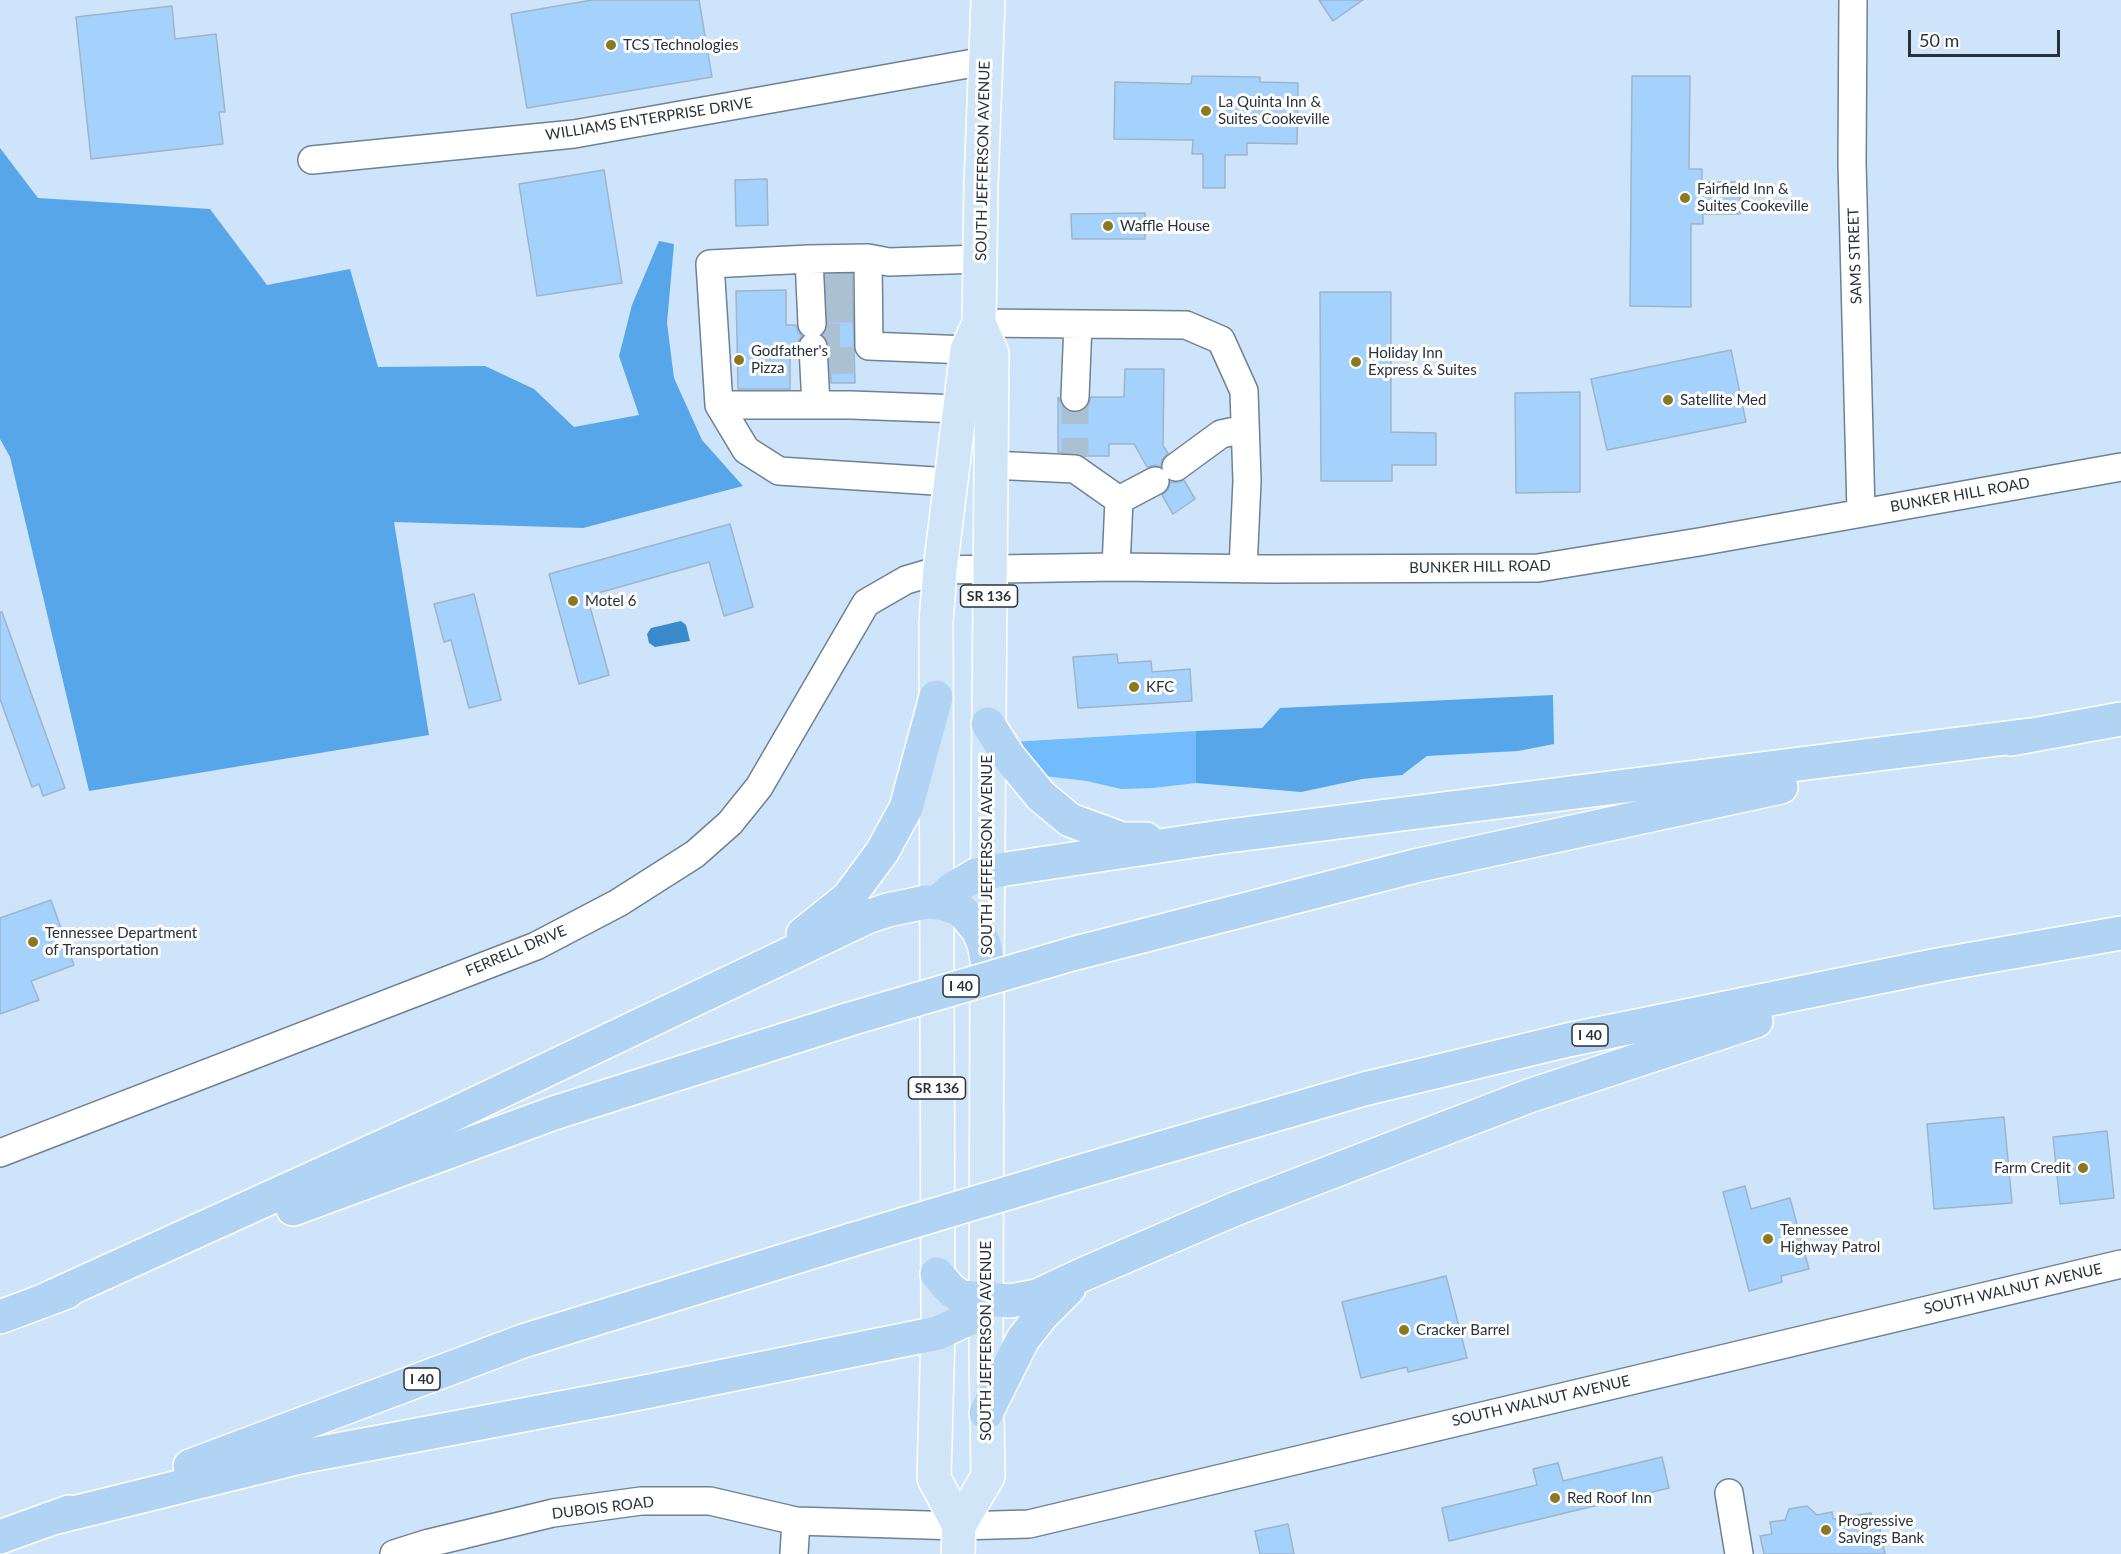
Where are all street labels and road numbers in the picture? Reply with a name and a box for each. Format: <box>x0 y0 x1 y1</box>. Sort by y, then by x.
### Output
street label: SOUTH JEFFERSON AVENUE <box>972 61 994 261</box>
street label: WILLIAMS ENTERPRISE DRIVE <box>544 94 754 144</box>
street label: SAMS STREET <box>1844 207 1866 305</box>
street label: BUNKER HILL ROAD <box>1889 474 2031 516</box>
street label: BUNKER HILL ROAD <box>1409 557 1551 577</box>
road number: SR 136 <box>960 585 1018 607</box>
street label: SOUTH JEFFERSON AVENUE <box>978 755 996 955</box>
street label: FERRELL DRIVE <box>463 922 569 980</box>
road number: I 40 <box>943 975 979 997</box>
road number: I 40 <box>1572 1024 1608 1046</box>
road number: SR 136 <box>908 1077 966 1099</box>
street label: SOUTH JEFFERSON AVENUE <box>977 1241 995 1441</box>
street label: SOUTH WALNUT AVENUE <box>1922 1260 2104 1318</box>
road number: I 40 <box>404 1368 440 1390</box>
street label: SOUTH WALNUT AVENUE <box>1450 1372 1632 1430</box>
street label: DUBOIS ROAD <box>551 1493 655 1523</box>

